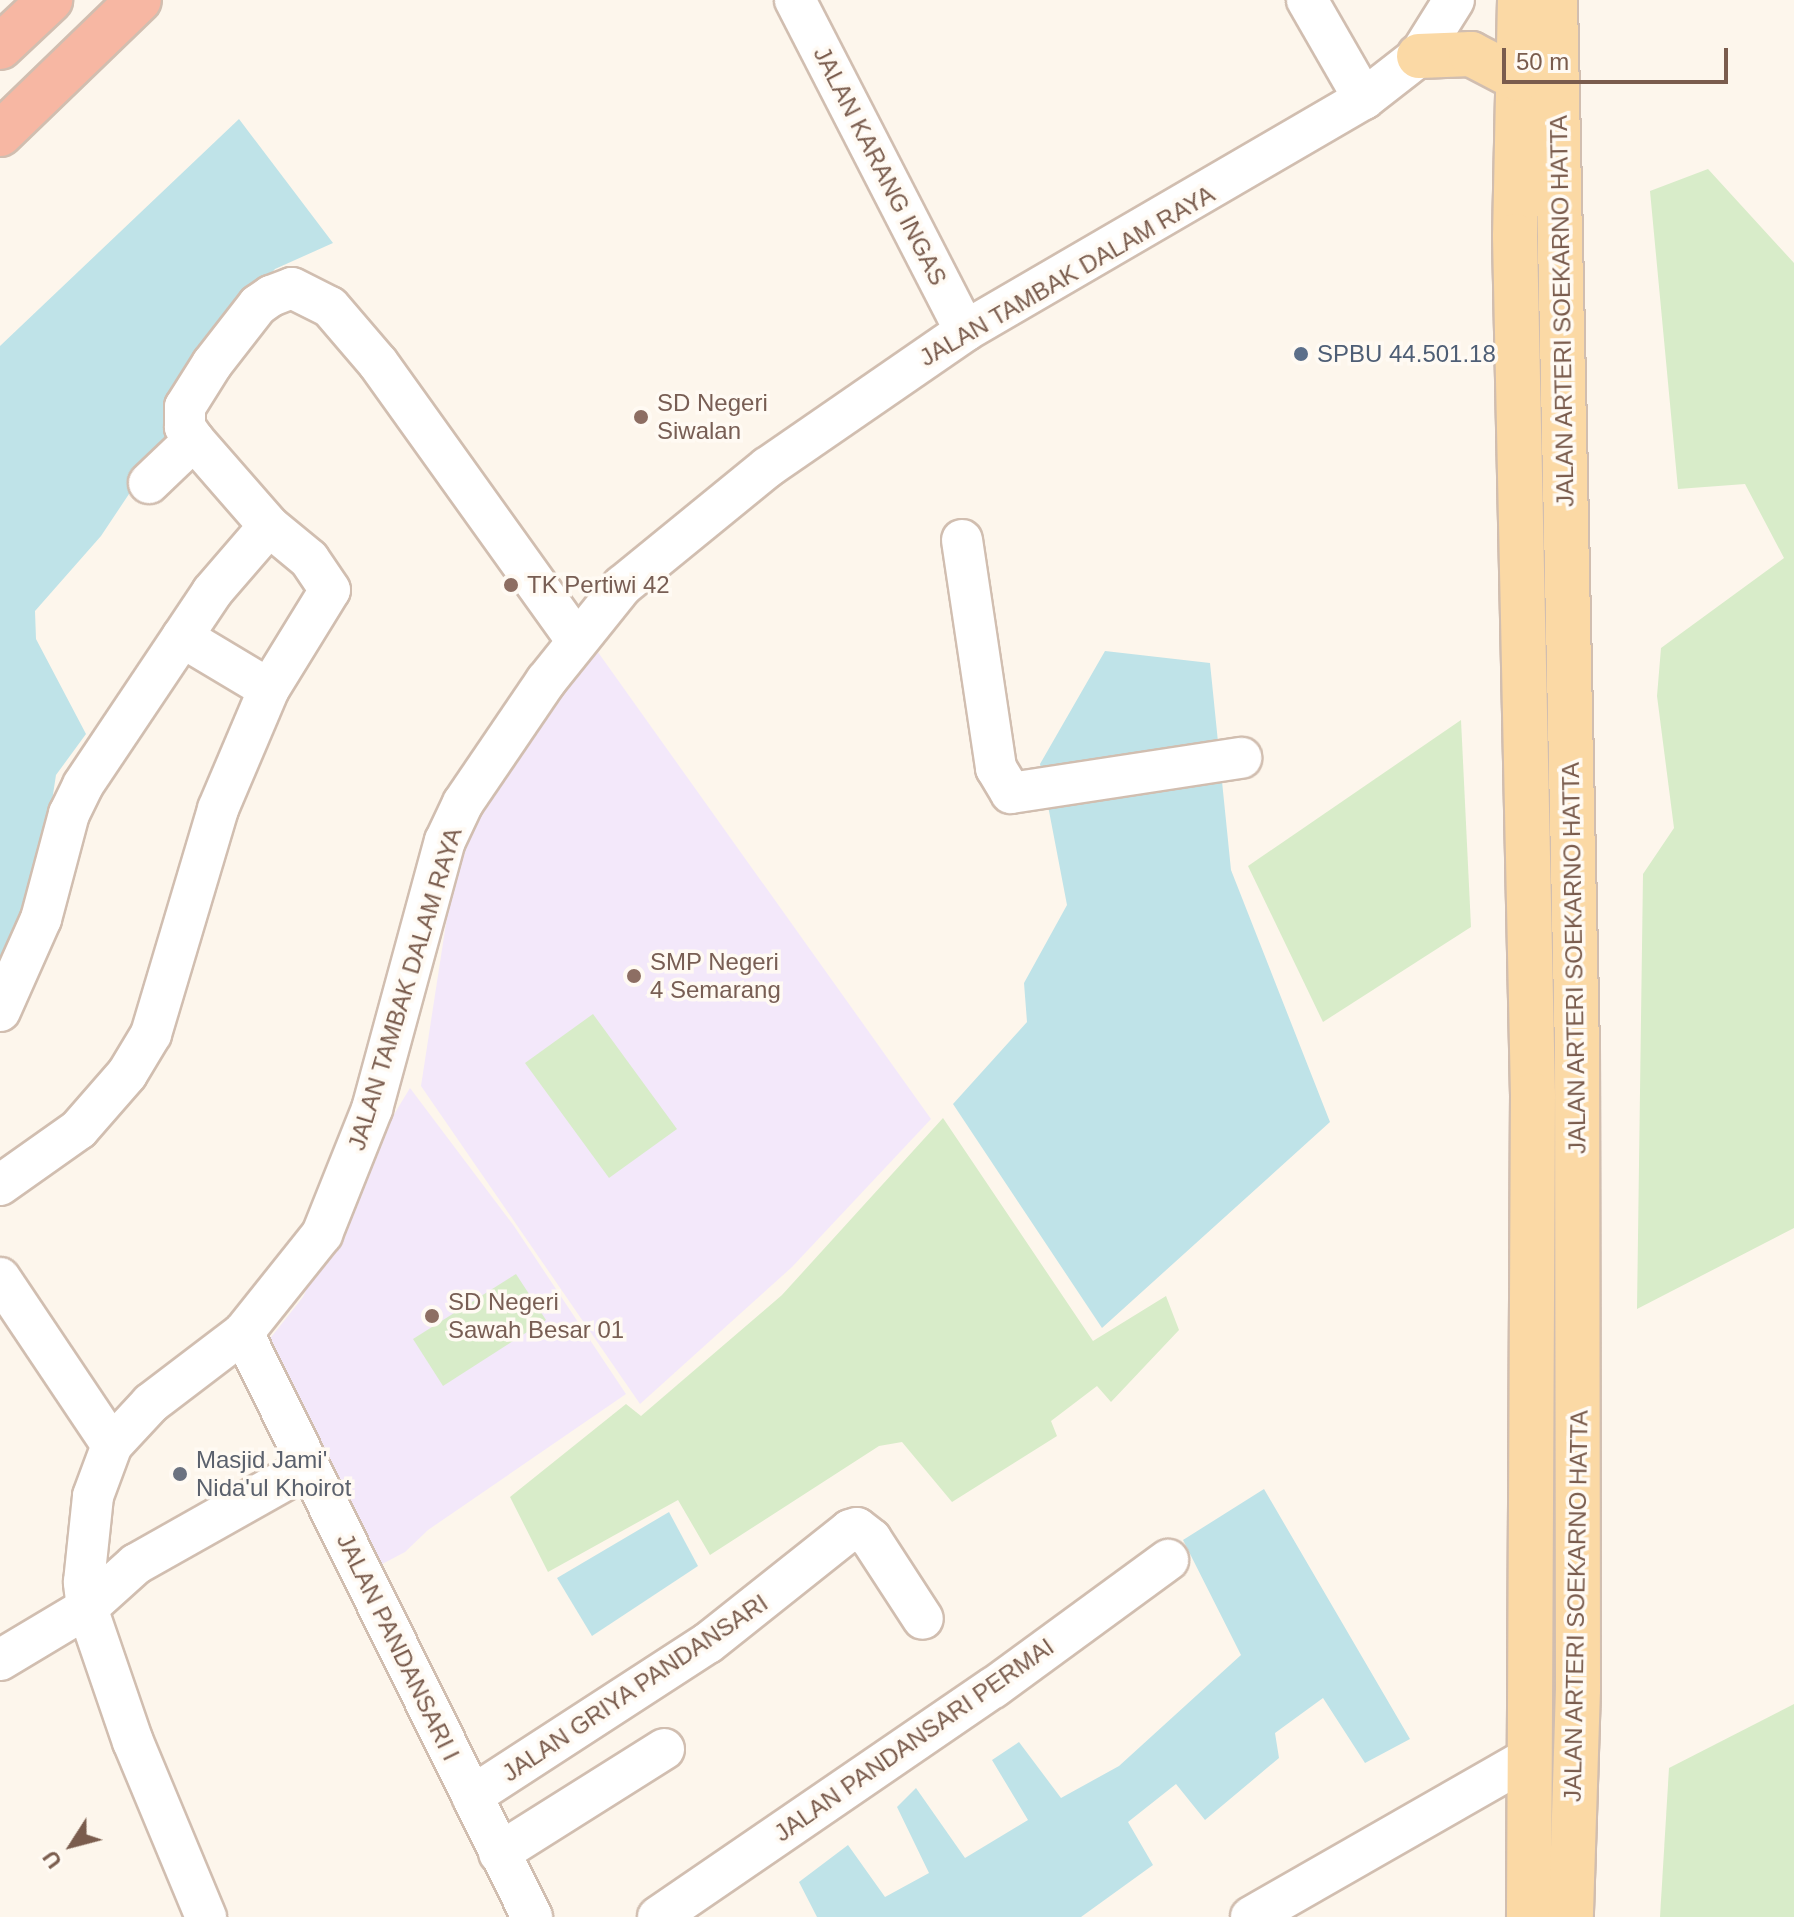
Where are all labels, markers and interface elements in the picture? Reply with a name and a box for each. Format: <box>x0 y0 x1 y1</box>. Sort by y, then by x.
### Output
scale bar <box>1506 32 1732 82</box>
street label: JALAN KARANG INGAS <box>807 42 953 290</box>
text: 50 m <box>1516 48 1569 75</box>
street label: JALAN ARTERI SOEKARNO HATTA <box>1544 114 1580 508</box>
street label: JALAN TAMBAK DALAM RAYA <box>914 180 1220 372</box>
place label: SPBU 44.501.18 <box>1317 340 1496 368</box>
marker: SPBU 44.501.18 <box>1292 345 1310 363</box>
place label: SD Negeri Siwalan <box>657 389 768 445</box>
marker: SD Negeri Siwalan <box>632 408 650 426</box>
place label: TK Pertiwi 42 <box>527 571 670 599</box>
marker: TK Pertiwi 42 <box>502 576 520 594</box>
street label: JALAN ARTERI SOEKARNO HATTA <box>1556 761 1592 1155</box>
street label: JALAN TAMBAK DALAM RAYA <box>342 824 468 1154</box>
place label: SMP Negeri 4 Semarang <box>650 948 781 1004</box>
marker: SMP Negeri 4 Semarang <box>625 967 643 985</box>
place label: SD Negeri Sawah Besar 01 <box>448 1288 624 1344</box>
marker: SD Negeri Sawah Besar 01 <box>423 1307 441 1325</box>
street label: JALAN ARTERI SOEKARNO HATTA <box>1558 1409 1594 1803</box>
place label: Masjid Jami' Nida'ul Khoirot <box>196 1446 351 1502</box>
marker: Masjid Jami' Nida'ul Khoirot <box>171 1465 189 1483</box>
street label: JALAN PANDANSARI I <box>330 1529 466 1765</box>
street label: JALAN GRIYA PANDANSARI <box>496 1588 774 1788</box>
street label: JALAN PANDANSARI PERMAI <box>769 1632 1059 1848</box>
north arrow <box>32 1805 112 1885</box>
text: U <box>37 1846 67 1873</box>

